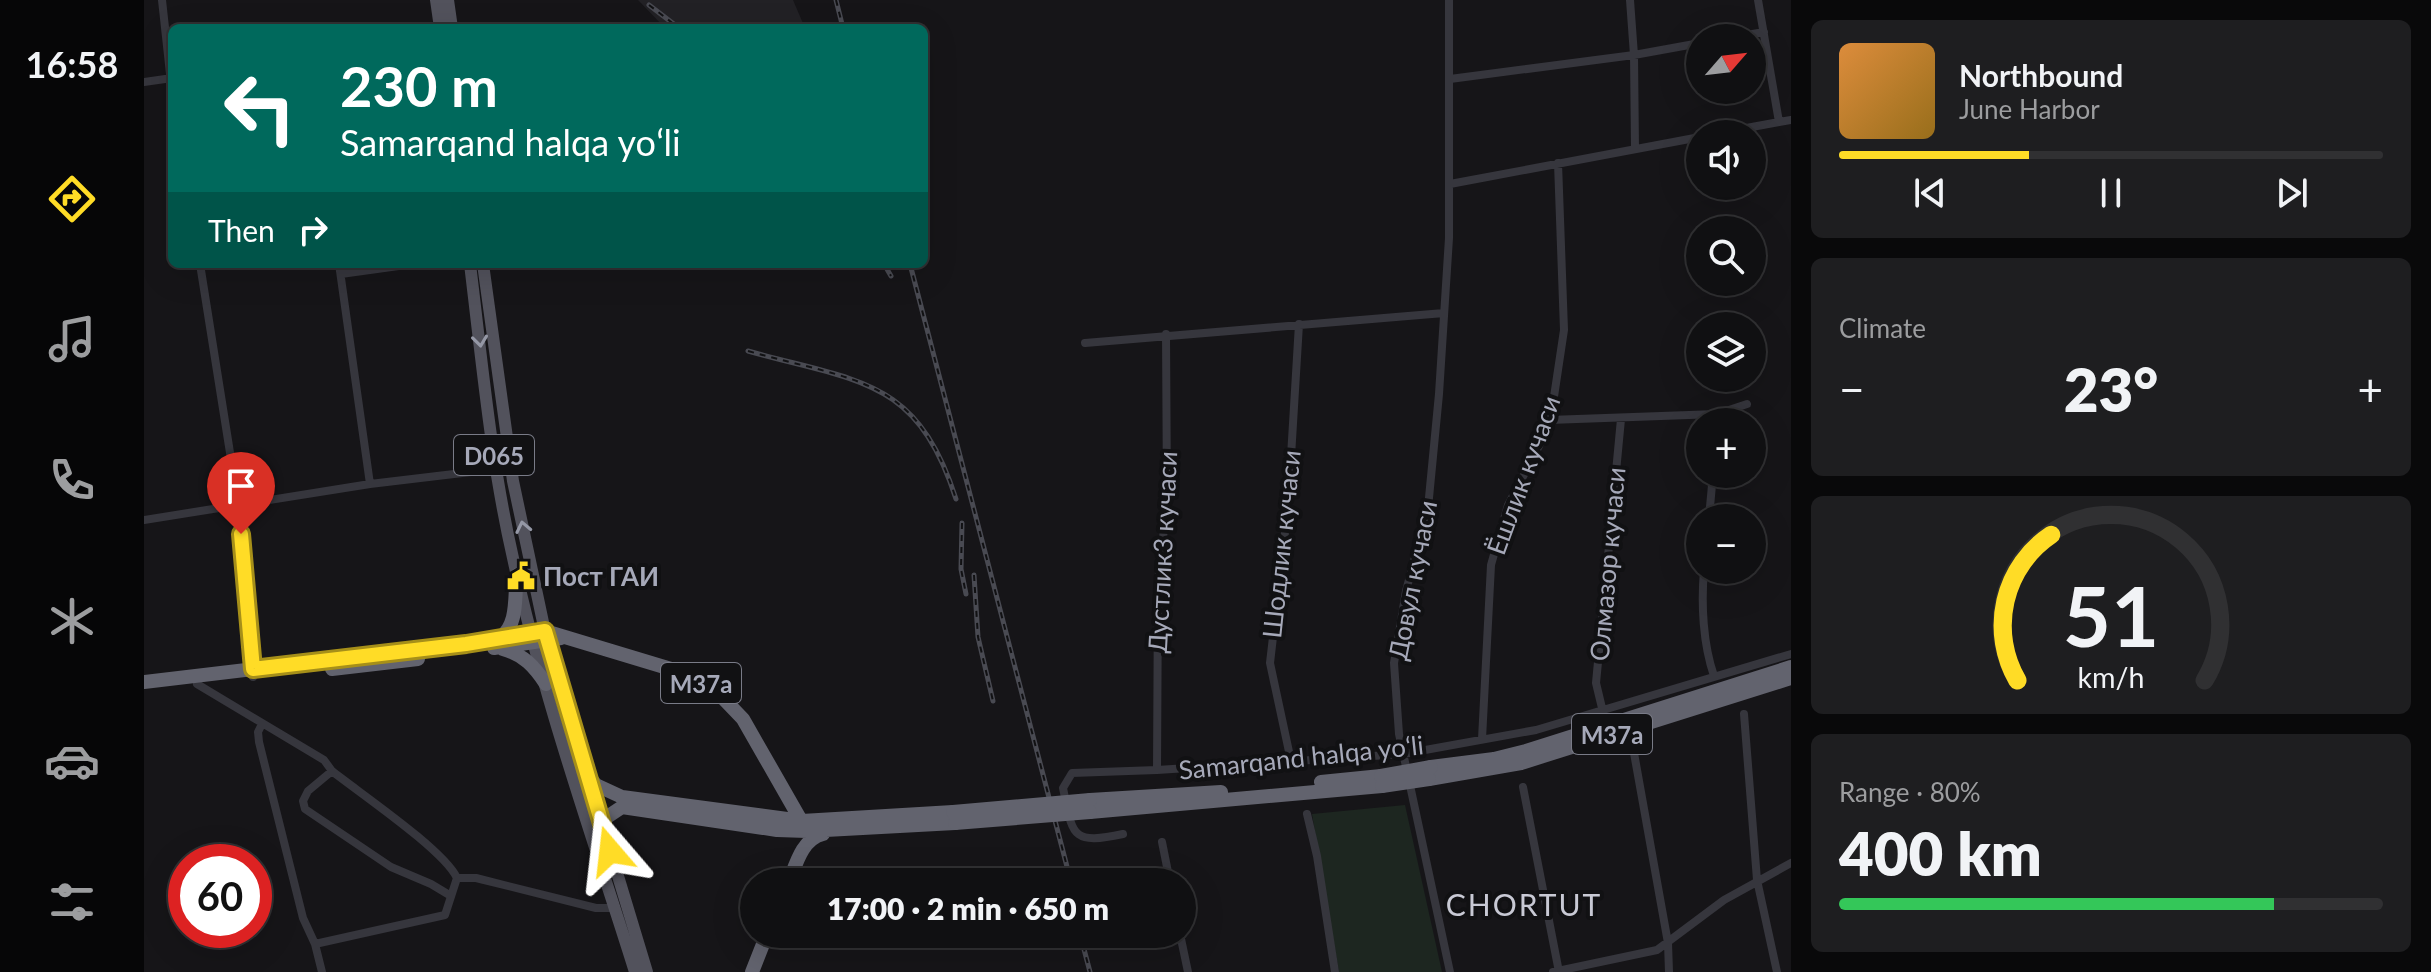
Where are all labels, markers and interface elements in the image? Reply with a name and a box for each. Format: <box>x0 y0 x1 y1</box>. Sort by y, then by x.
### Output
north arrow <box>1686 24 1766 104</box>
map controls <box>1686 24 1766 584</box>
text: 16:58 <box>26 42 118 86</box>
text: 230 m <box>340 52 498 119</box>
icon: left <box>208 56 312 160</box>
text: Northbound <box>1959 57 2123 93</box>
text: June Harbor <box>1959 93 2100 125</box>
text: Samarqand halqa yoʻli <box>340 120 681 164</box>
button: sound <box>1686 120 1766 200</box>
icon: directions <box>44 171 100 227</box>
icon: previous <box>1908 171 1952 215</box>
icon: pause <box>2089 171 2133 215</box>
icon: next <box>2270 171 2314 215</box>
icon: right <box>291 208 335 252</box>
text: Then <box>208 212 275 248</box>
button: search <box>1686 216 1766 296</box>
icon: music <box>44 311 100 367</box>
button: layers <box>1686 312 1766 392</box>
text: Climate <box>1839 312 1926 344</box>
one-way arrow <box>471 335 488 348</box>
text: 23° <box>2064 353 2158 425</box>
text: − <box>1839 363 1865 415</box>
text: + <box>2357 363 2383 415</box>
street label: Ёшлик кучаси <box>1479 391 1567 559</box>
button: + <box>1686 408 1766 488</box>
road number: D065 <box>454 435 534 475</box>
street label: Шодлик кучаси <box>1255 448 1307 640</box>
street label: Дустлик3 кучаси <box>1141 450 1183 654</box>
icon: phone <box>44 452 100 508</box>
pin <box>207 452 275 534</box>
icon: arrive <box>219 464 263 508</box>
street label: Олмазор кучаси <box>1583 466 1631 662</box>
street label: Довул кучаси <box>1381 498 1443 662</box>
button: − <box>1686 504 1766 584</box>
one-way arrow <box>515 521 532 534</box>
place label: Пост ГАИ <box>543 560 659 592</box>
public building icon: Пост ГАИ <box>506 561 536 591</box>
text: 51 <box>2063 565 2159 665</box>
icon: climate <box>44 593 100 649</box>
text: km/h <box>2078 660 2144 694</box>
road number: M37a <box>661 663 741 703</box>
road number: M37a <box>1572 714 1652 754</box>
street label: Samarqand halqa yoʻli <box>1177 728 1425 786</box>
icon: car <box>44 733 100 789</box>
text: Range · 80% <box>1839 776 1981 808</box>
position arrow <box>568 809 652 893</box>
text: 400 km <box>1839 817 2042 889</box>
speed limit sign: 60 <box>168 844 272 948</box>
icon: filters <box>44 874 100 930</box>
district label: CHORTUT <box>1446 886 1602 922</box>
text: 17:00 · 2 min · 650 m <box>827 890 1109 926</box>

